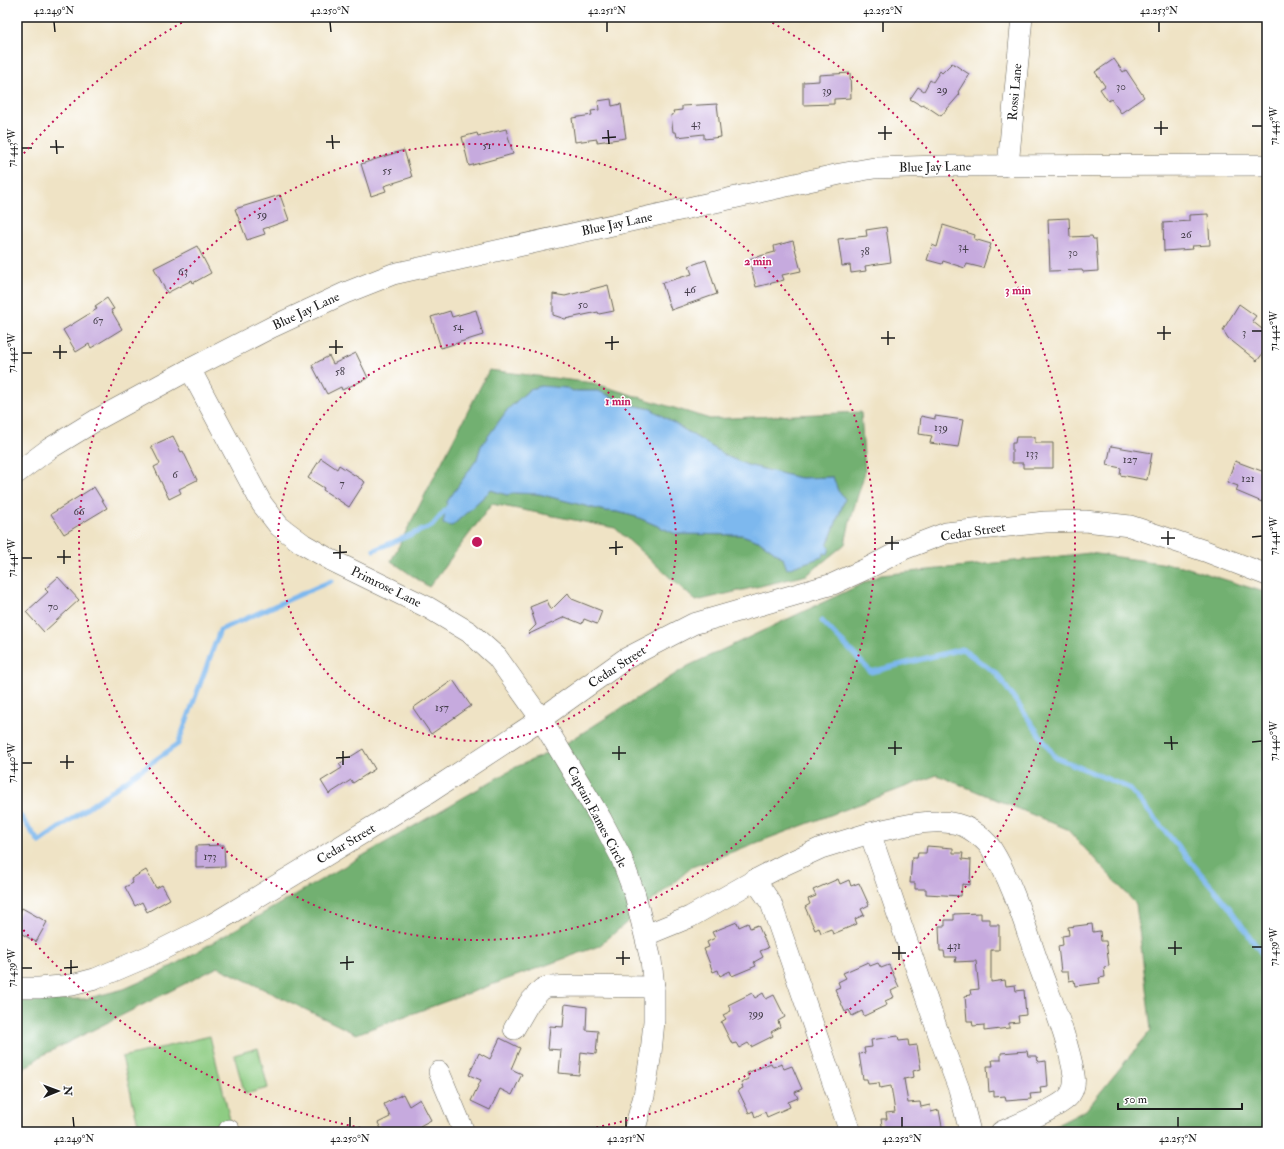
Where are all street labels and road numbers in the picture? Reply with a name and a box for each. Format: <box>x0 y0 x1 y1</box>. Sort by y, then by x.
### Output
street label: Rossi Lane <box>1005 62 1026 121</box>
street label: Blue Jay Lane <box>899 158 972 177</box>
street label: Blue Jay Lane <box>580 209 655 240</box>
street label: Blue Jay Lane <box>270 288 343 334</box>
street label: Cedar Street <box>939 519 1007 545</box>
street label: Primrose Lane <box>348 563 424 611</box>
street label: Cedar Street <box>585 642 649 692</box>
street label: Captain Eames Circle <box>563 763 631 872</box>
street label: Cedar Street <box>314 820 378 868</box>

